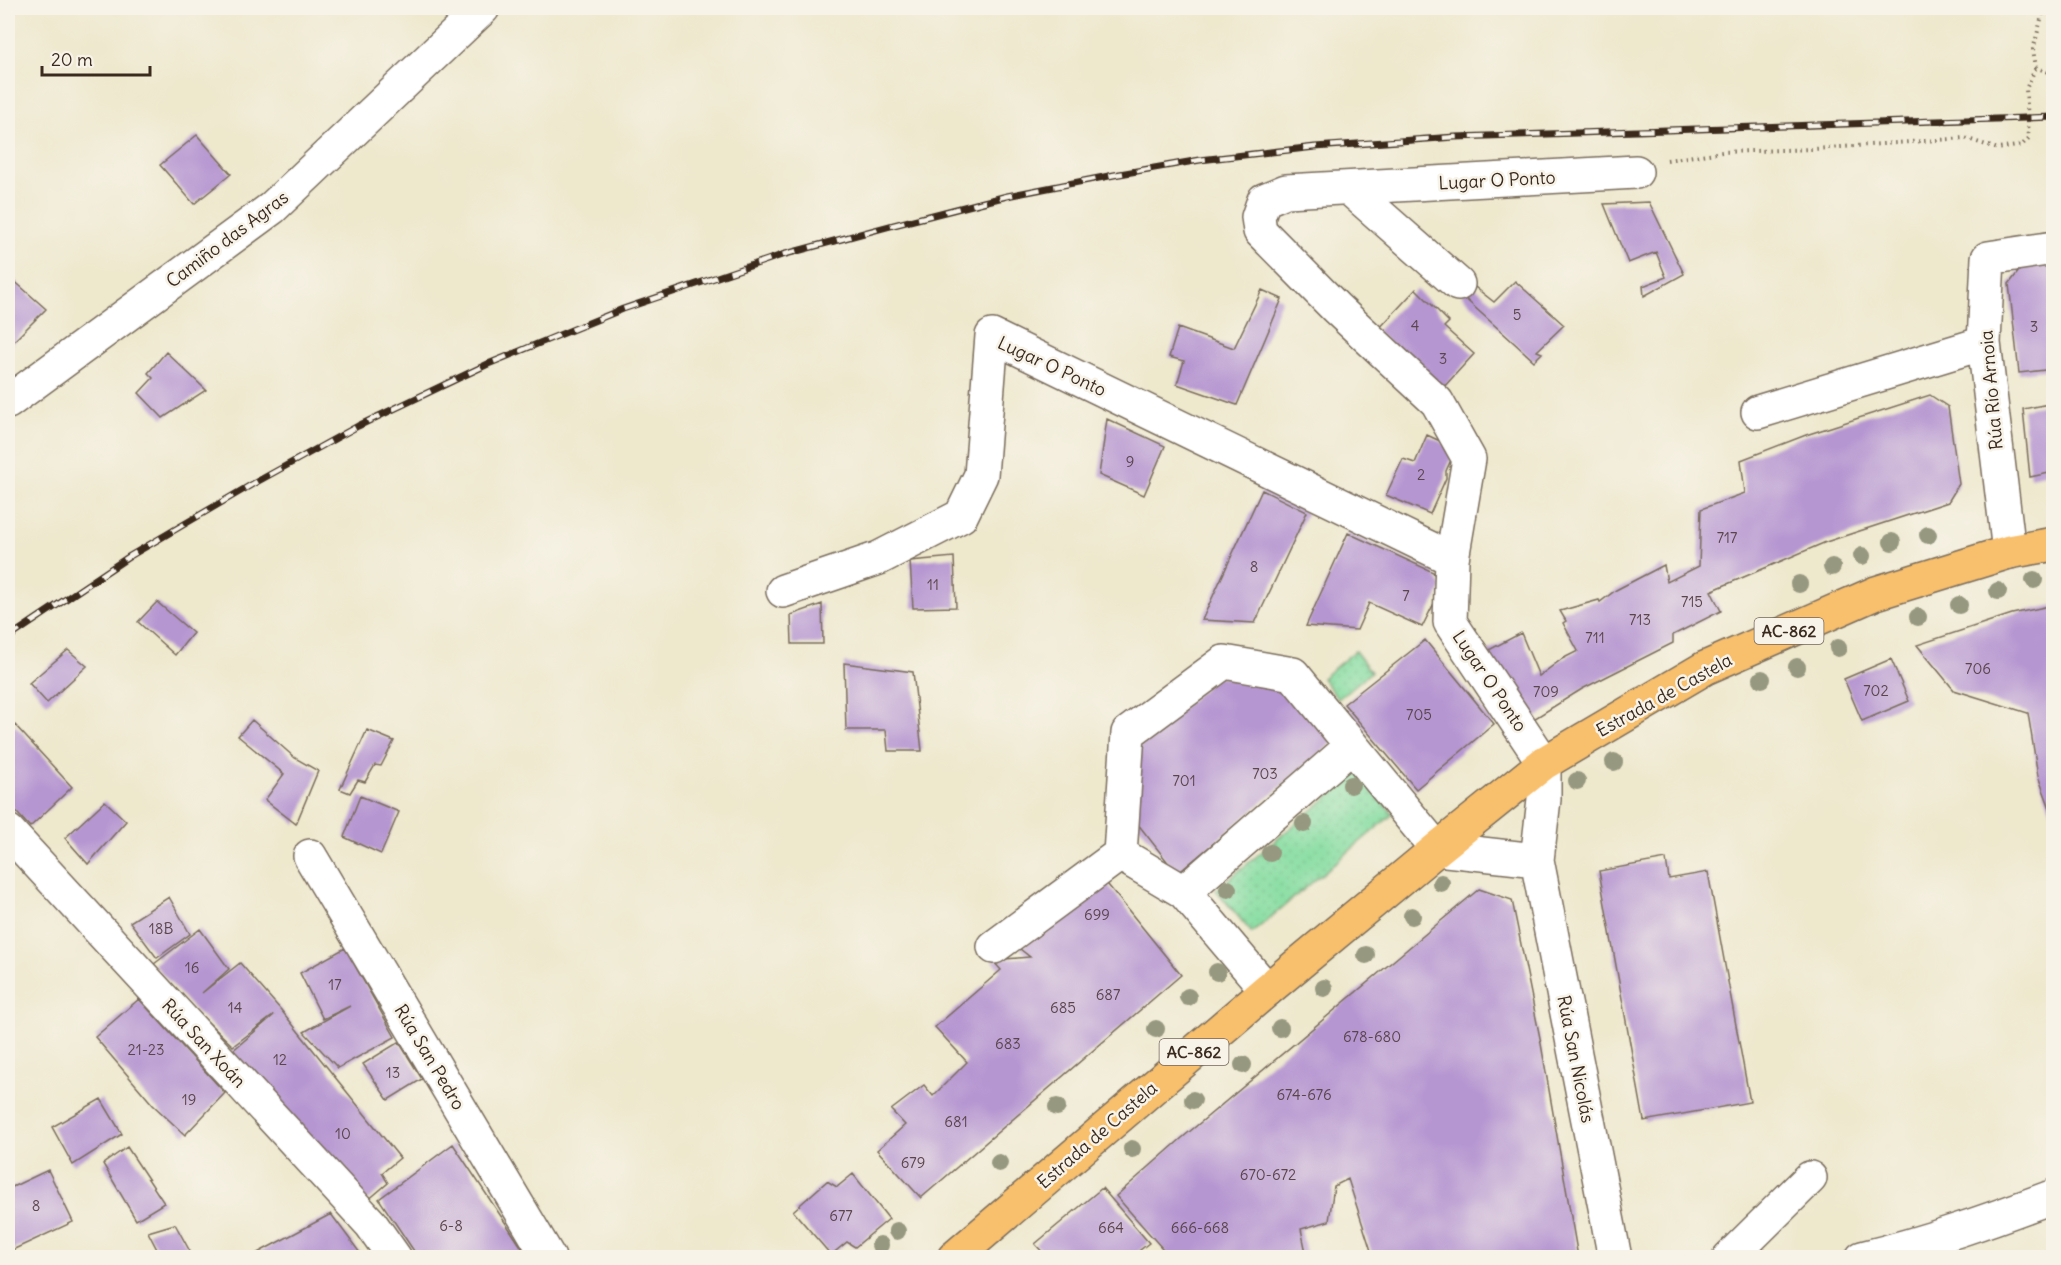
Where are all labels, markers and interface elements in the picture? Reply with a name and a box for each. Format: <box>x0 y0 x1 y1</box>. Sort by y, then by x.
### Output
scale bar <box>42 39 150 77</box>
text: 20 m <box>51 48 93 71</box>
street label: Lugar O Ponto <box>1438 165 1556 195</box>
street label: Camiño das Agras <box>161 186 293 292</box>
house number: 5 <box>1513 305 1521 324</box>
house number: 4 <box>1411 316 1420 335</box>
house number: 3 <box>2030 317 2038 336</box>
street label: Rúa Río Arnoia <box>1974 329 2008 451</box>
street label: Lugar O Ponto <box>994 331 1110 401</box>
house number: 3 <box>1439 349 1447 368</box>
house number: 9 <box>1126 452 1134 471</box>
house number: 2 <box>1417 465 1425 484</box>
house number: 717 <box>1717 528 1737 547</box>
house number: 8 <box>1250 557 1258 576</box>
house number: 11 <box>927 575 939 594</box>
house number: 7 <box>1402 586 1410 605</box>
house number: 715 <box>1681 592 1703 611</box>
house number: 713 <box>1629 610 1651 629</box>
road number: AC-862 <box>1754 618 1824 644</box>
street label: Lugar O Ponto <box>1448 626 1532 736</box>
house number: 711 <box>1585 628 1605 647</box>
street label: Estrada de Castela <box>1592 648 1736 742</box>
house number: 706 <box>1965 659 1991 678</box>
house number: 702 <box>1863 681 1889 700</box>
house number: 709 <box>1533 682 1559 701</box>
house number: 705 <box>1406 705 1432 724</box>
house number: 703 <box>1252 764 1278 783</box>
house number: 701 <box>1172 771 1196 790</box>
house number: 699 <box>1084 905 1110 924</box>
house number: 18B <box>149 919 173 938</box>
house number: 16 <box>185 958 199 977</box>
house number: 17 <box>328 975 342 994</box>
house number: 687 <box>1096 985 1120 1004</box>
street label: Rúa San Nicolás <box>1552 993 1600 1125</box>
street label: Rúa San Xoán <box>157 994 251 1092</box>
house number: 14 <box>228 998 243 1017</box>
house number: 685 <box>1050 998 1076 1017</box>
street label: Rúa San Pedro <box>389 1000 471 1114</box>
house number: 678-680 <box>1343 1027 1401 1046</box>
house number: 683 <box>995 1034 1021 1053</box>
road number: AC-862 <box>1160 1039 1228 1065</box>
house number: 21-23 <box>128 1040 164 1059</box>
house number: 12 <box>273 1050 287 1069</box>
house number: 13 <box>386 1063 400 1082</box>
street label: Estrada de Castela <box>1032 1077 1162 1193</box>
house number: 674-676 <box>1276 1085 1332 1104</box>
house number: 19 <box>182 1090 196 1109</box>
house number: 681 <box>944 1112 968 1131</box>
house number: 10 <box>335 1124 351 1143</box>
house number: 679 <box>901 1153 925 1172</box>
house number: 670-672 <box>1240 1165 1296 1184</box>
house number: 8 <box>32 1196 40 1215</box>
house number: 677 <box>829 1206 853 1225</box>
house number: 6-8 <box>439 1216 463 1235</box>
house number: 664 <box>1098 1218 1124 1237</box>
house number: 666-668 <box>1171 1218 1229 1237</box>

